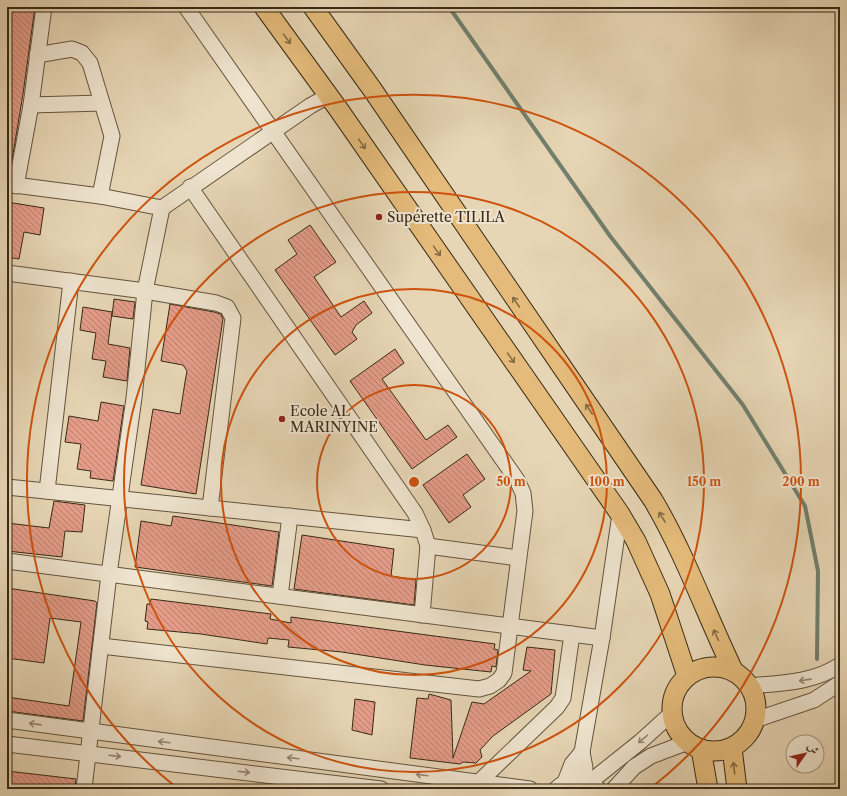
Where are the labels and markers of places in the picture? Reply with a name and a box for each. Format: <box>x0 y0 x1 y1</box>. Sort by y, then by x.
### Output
place label: Supérette TILILA <box>387 208 506 226</box>
marker: Supérette TILILA <box>374 212 384 222</box>
place label: Ecole AL MARINYINE <box>290 402 378 436</box>
marker: Ecole AL MARINYINE <box>277 414 287 424</box>
centre of rings <box>407 475 421 489</box>

